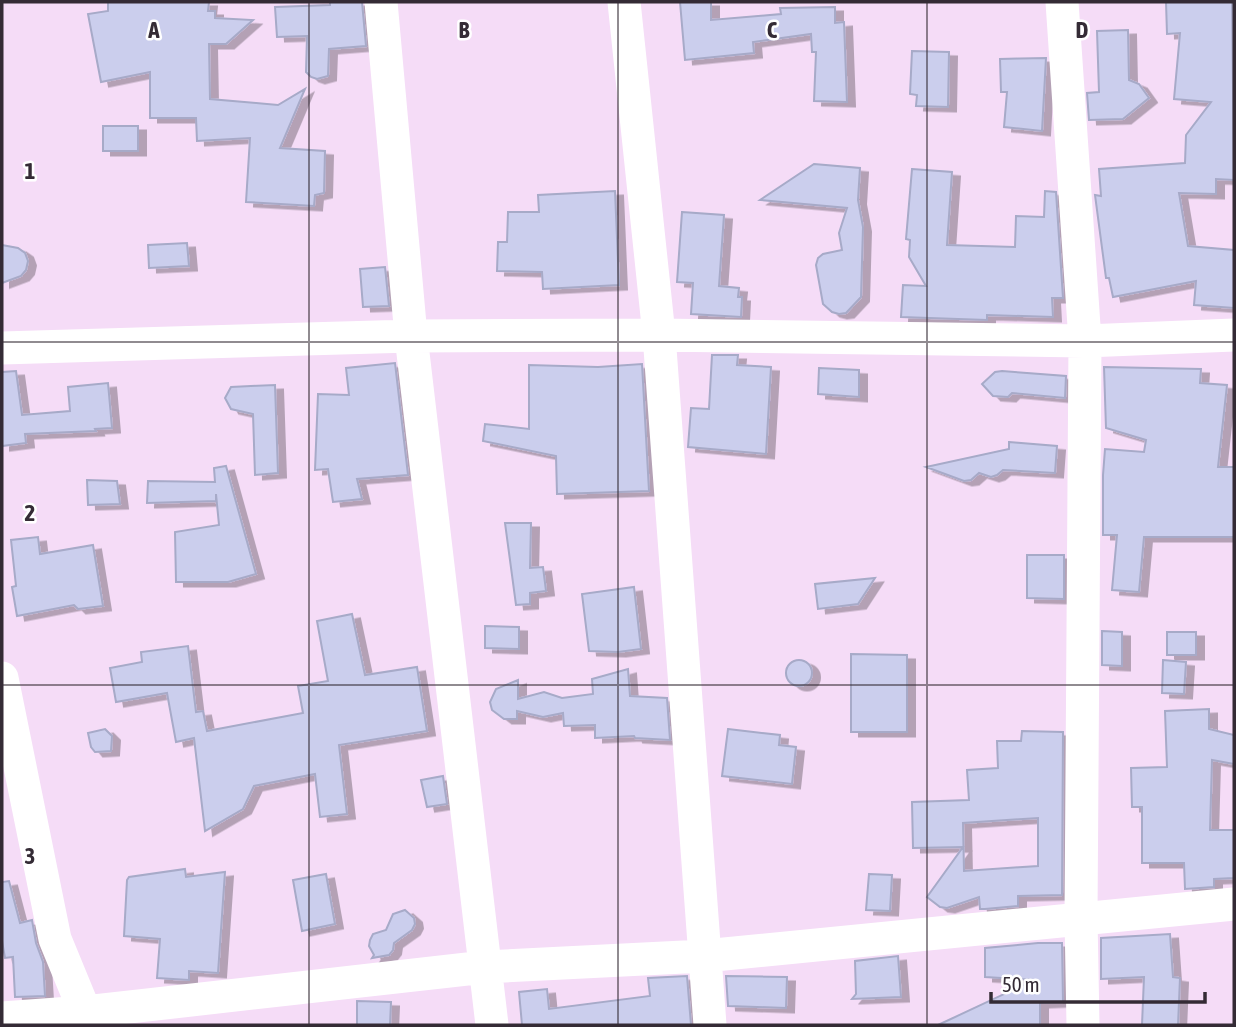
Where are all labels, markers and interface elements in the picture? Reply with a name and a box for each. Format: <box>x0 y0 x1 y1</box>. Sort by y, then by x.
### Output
text: A <box>147 17 160 43</box>
text: B <box>459 17 470 43</box>
text: C <box>767 17 778 43</box>
text: D <box>1076 17 1089 43</box>
text: 1 <box>25 158 36 184</box>
text: 2 <box>25 500 35 526</box>
text: 3 <box>25 843 35 869</box>
scale bar <box>991 960 1204 1004</box>
text: 50 m <box>1002 972 1040 996</box>

